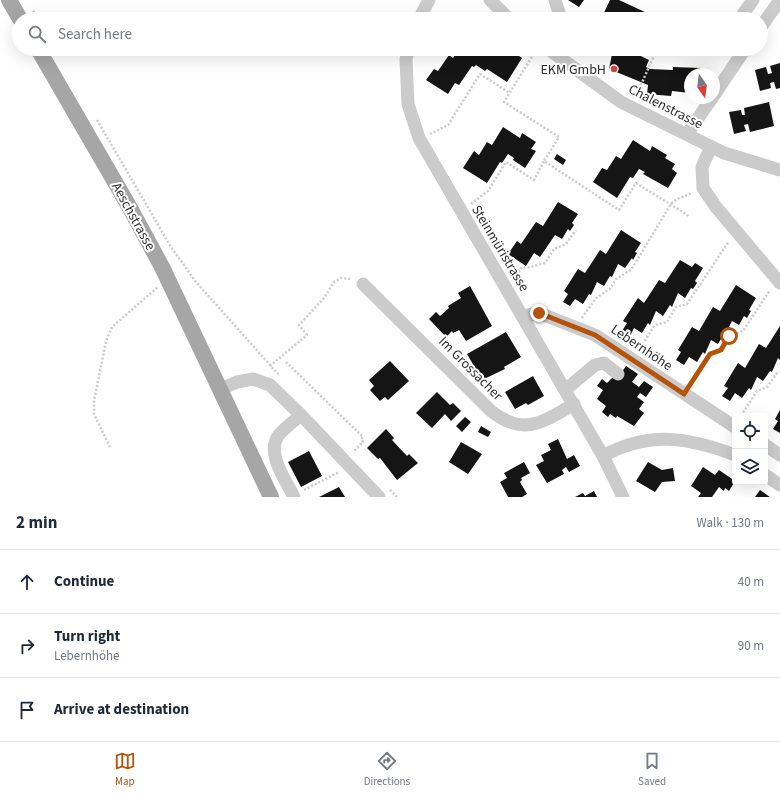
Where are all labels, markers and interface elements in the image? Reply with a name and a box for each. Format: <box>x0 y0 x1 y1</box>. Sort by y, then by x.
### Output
search box <box>12 12 768 56</box>
icon: search <box>26 23 48 45</box>
text: Search here <box>58 24 132 45</box>
place label: EKM GmbH <box>540 60 606 80</box>
marker: EKM GmbH <box>609 64 619 74</box>
north arrow <box>684 68 720 104</box>
street label: Chalenstrasse <box>625 79 706 134</box>
street label: Aeschstrasse <box>106 179 160 254</box>
street label: Steinmüristrasse <box>466 201 534 296</box>
route end <box>530 304 548 322</box>
street label: Lebernhöhe <box>607 320 676 376</box>
route start <box>720 327 738 345</box>
street label: Im Grossacher <box>434 332 507 405</box>
map controls <box>732 413 768 485</box>
button: locate <box>732 413 768 449</box>
button: layers <box>732 449 768 485</box>
text: 2 min <box>16 511 57 535</box>
text: Walk · 130 m <box>696 514 764 532</box>
icon: ahead <box>16 571 38 593</box>
text: Continue <box>54 571 114 592</box>
text: 40 m <box>738 573 764 591</box>
text: Turn right <box>54 626 120 647</box>
icon: right <box>16 635 38 657</box>
text: 90 m <box>738 637 764 655</box>
text: Lebernhöhe <box>54 647 120 665</box>
icon: arrive <box>16 699 38 721</box>
text: Arrive at destination <box>54 699 189 720</box>
tab: Map <box>114 750 136 789</box>
tab: Directions <box>364 750 410 789</box>
tab: Saved <box>638 750 666 789</box>

